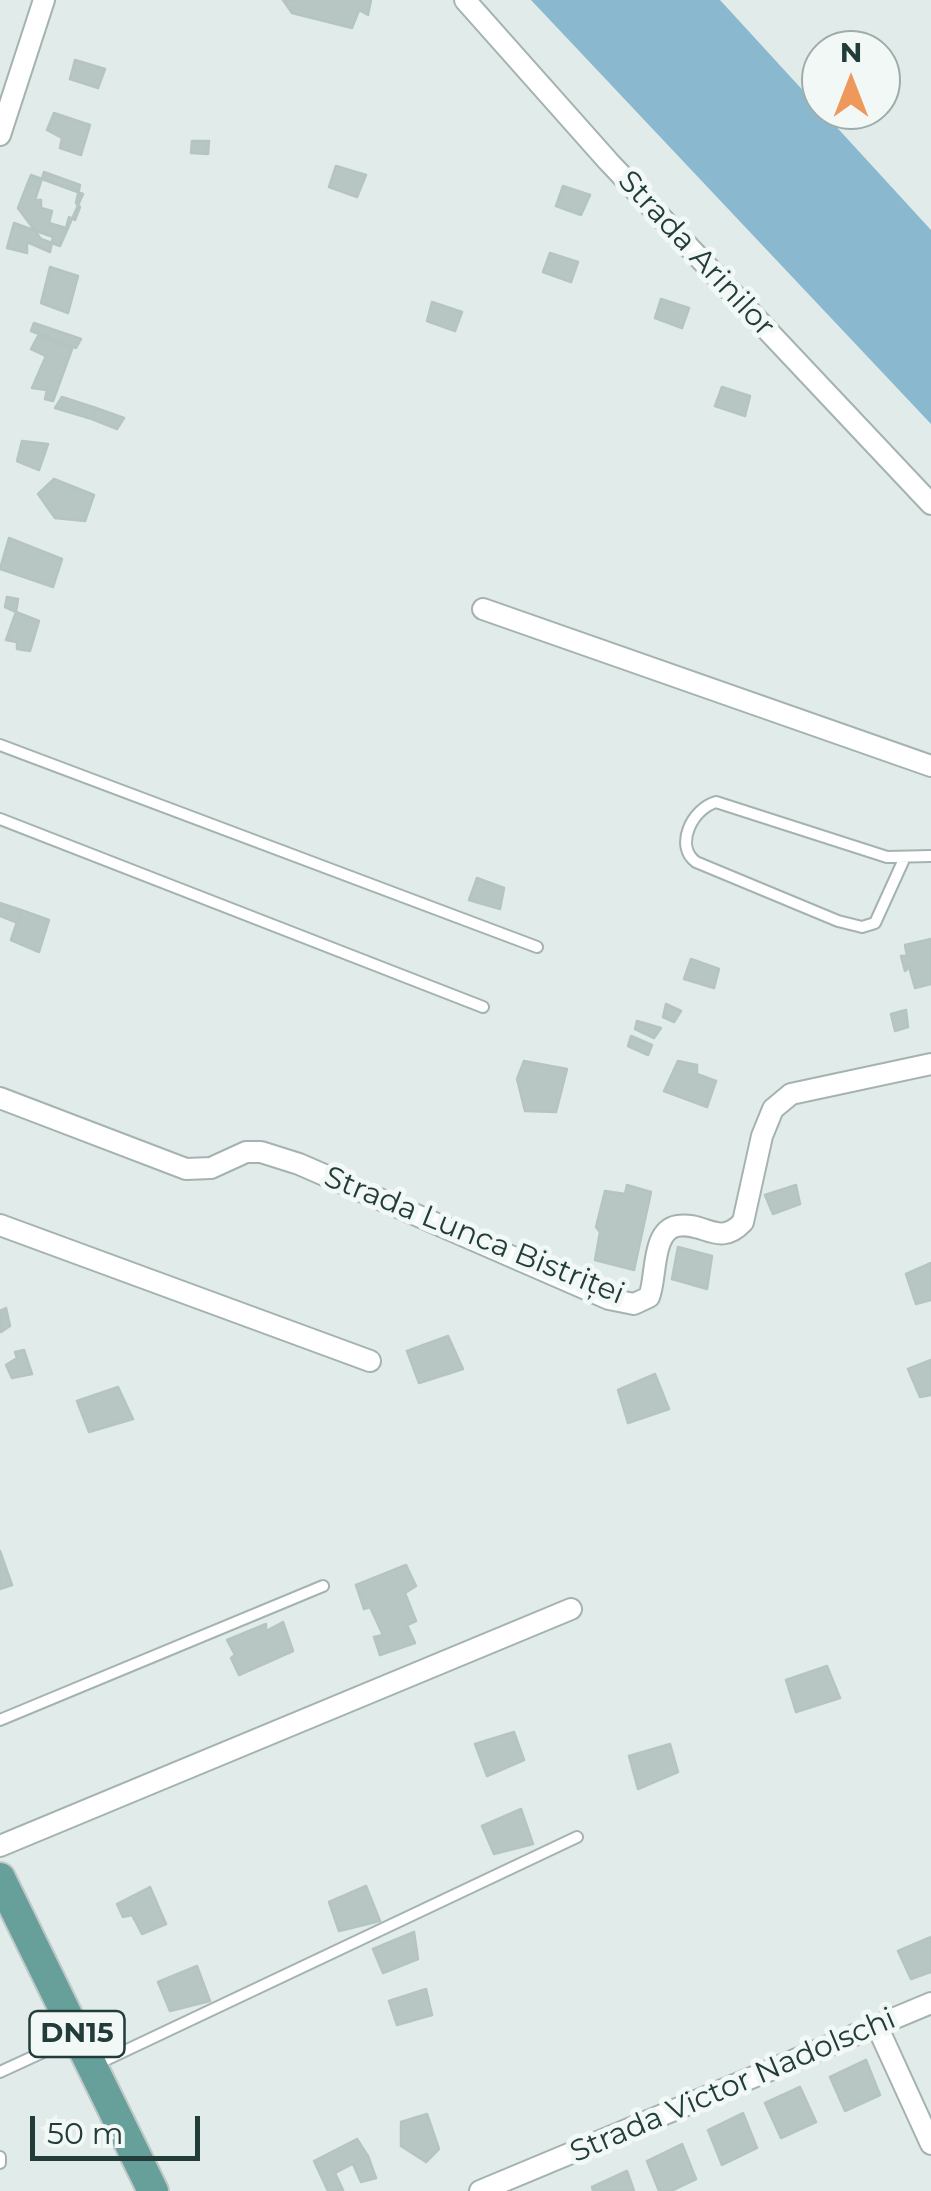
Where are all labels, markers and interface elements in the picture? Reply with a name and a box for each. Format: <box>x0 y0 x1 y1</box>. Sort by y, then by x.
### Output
north arrow <box>801 30 901 130</box>
text: N <box>840 35 862 69</box>
street label: Strada Arinilor <box>610 164 782 344</box>
street label: Strada Lunca Bistriței <box>319 1159 629 1313</box>
street label: Strada Victor Nadolschi <box>565 2001 901 2171</box>
road number: DN15 <box>30 2011 124 2057</box>
scale bar <box>35 2096 205 2158</box>
text: 50 m <box>47 2115 124 2152</box>

